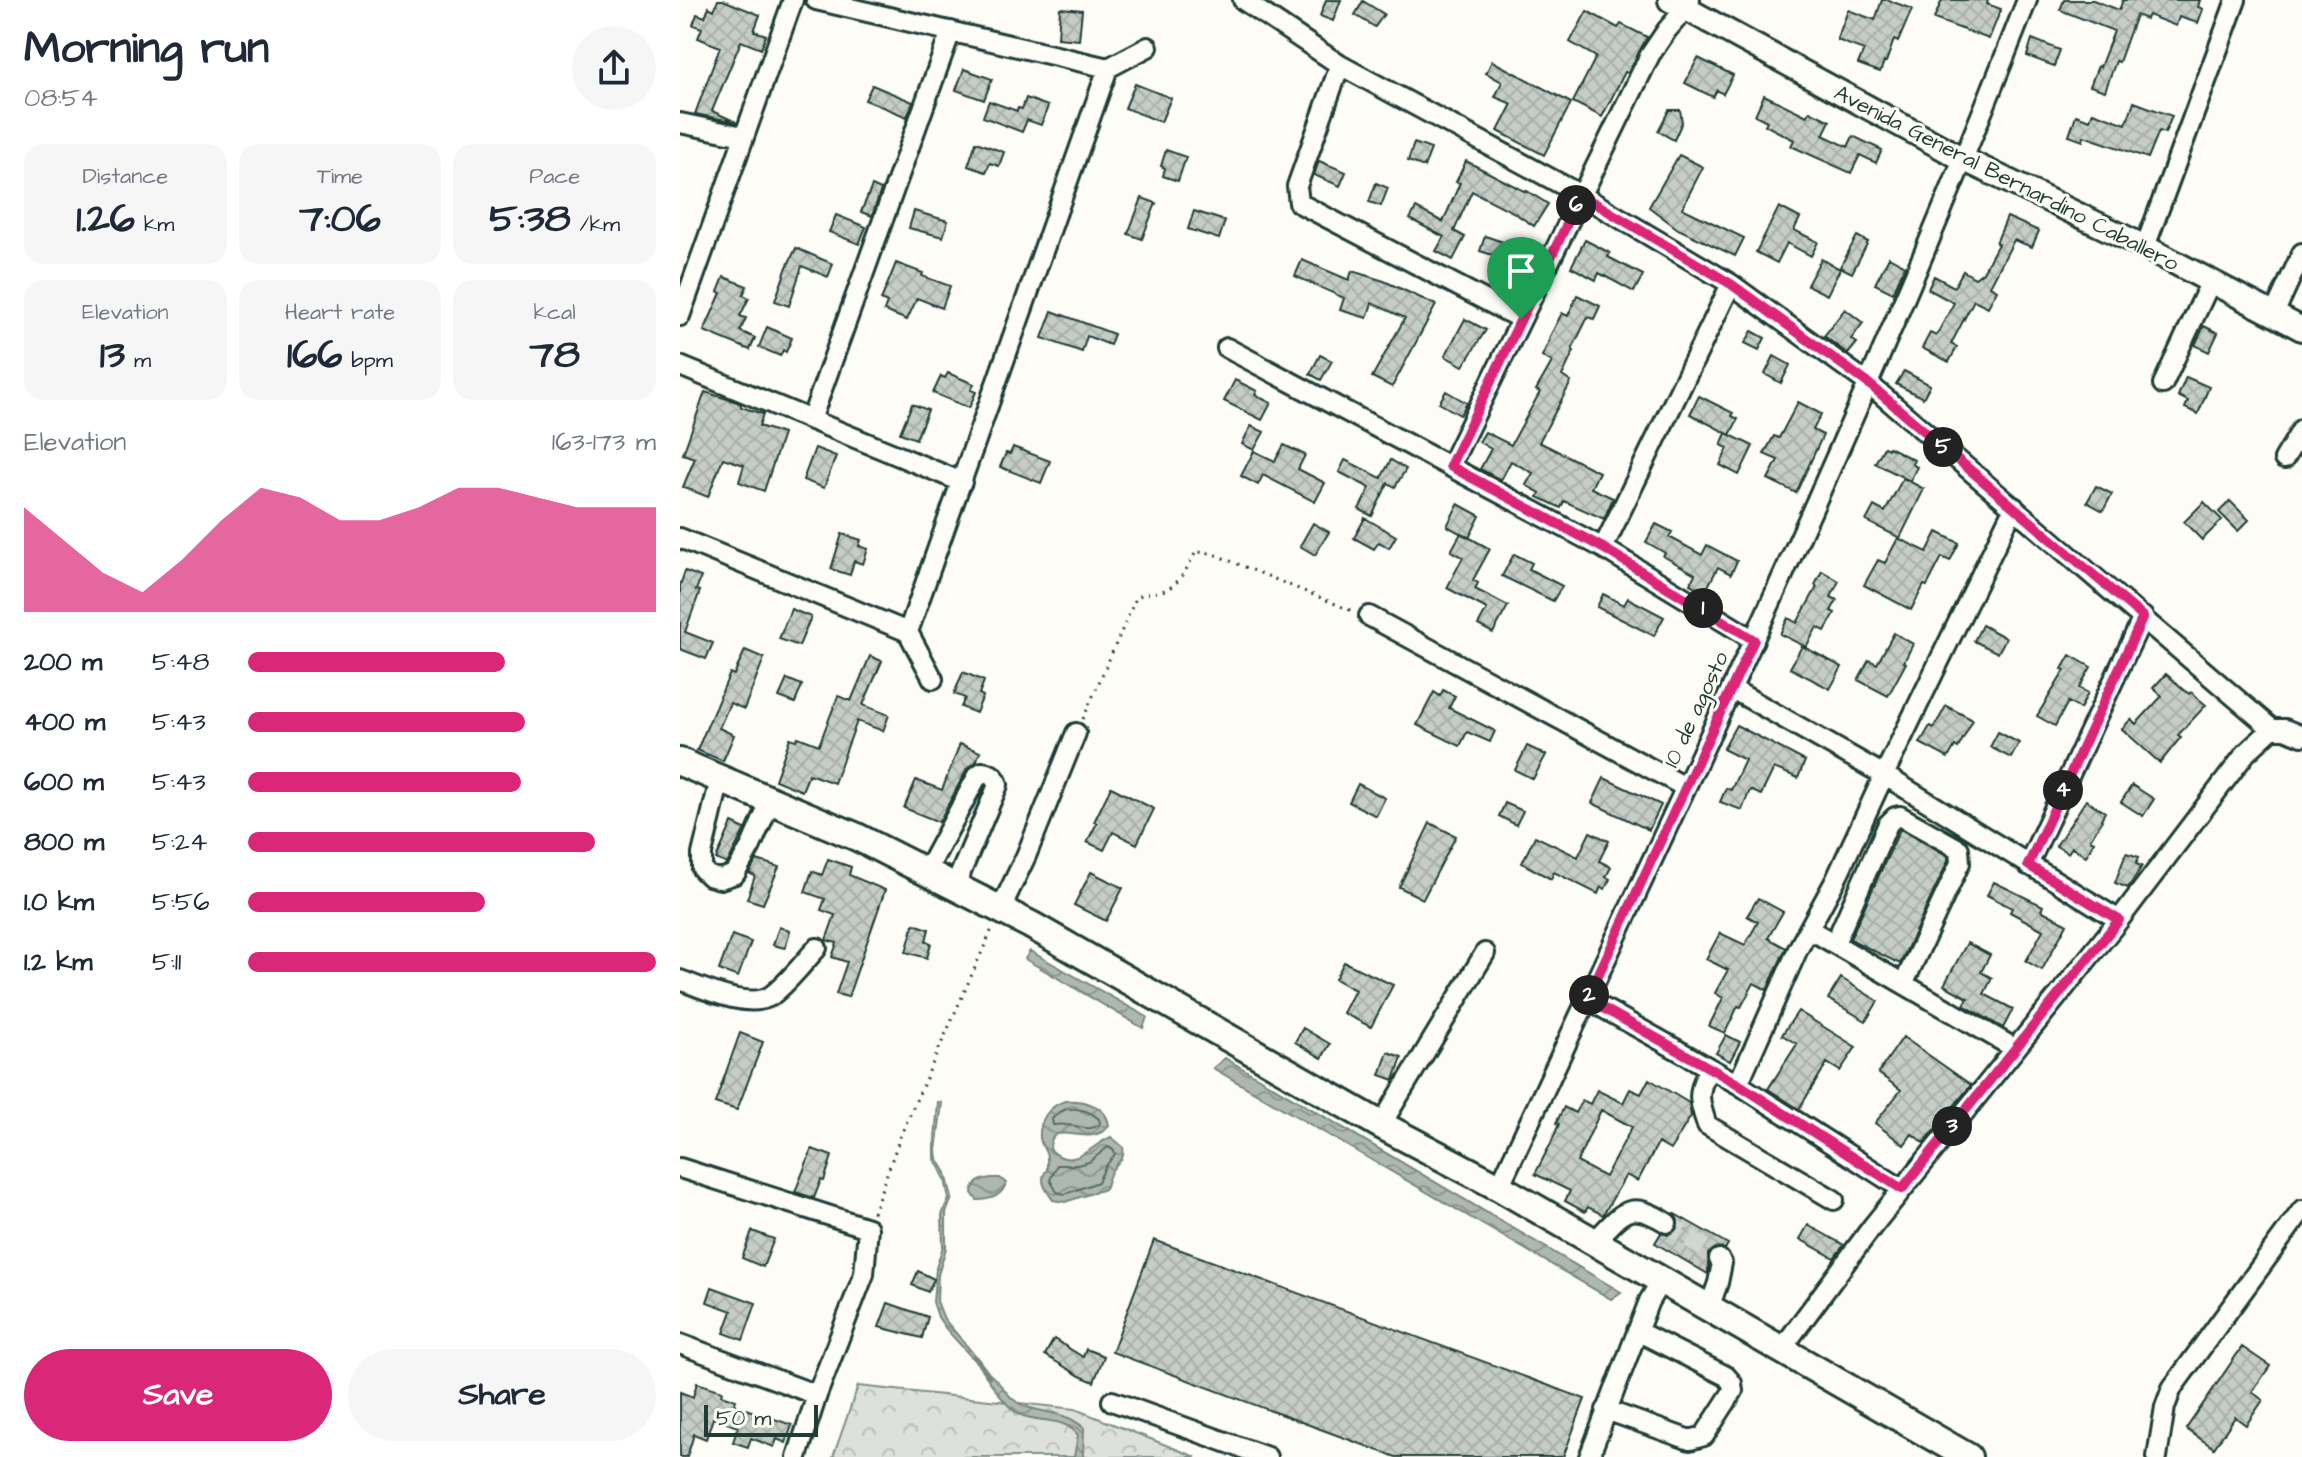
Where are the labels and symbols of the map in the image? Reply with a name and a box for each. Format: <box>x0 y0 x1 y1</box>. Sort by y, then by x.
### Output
street label: Avenida General Bernardino Caballero <box>1829 78 2185 279</box>
pin: 6 <box>1556 185 1596 225</box>
pin <box>1487 237 1555 319</box>
pin: 5 <box>1923 427 1963 467</box>
pin: 1 <box>1683 588 1723 628</box>
street label: 10 de agosto <box>1656 646 1738 773</box>
pin: 4 <box>2043 770 2083 810</box>
pin: 2 <box>1569 975 1609 1015</box>
pin: 3 <box>1932 1106 1972 1146</box>
scale bar <box>704 1401 818 1437</box>

